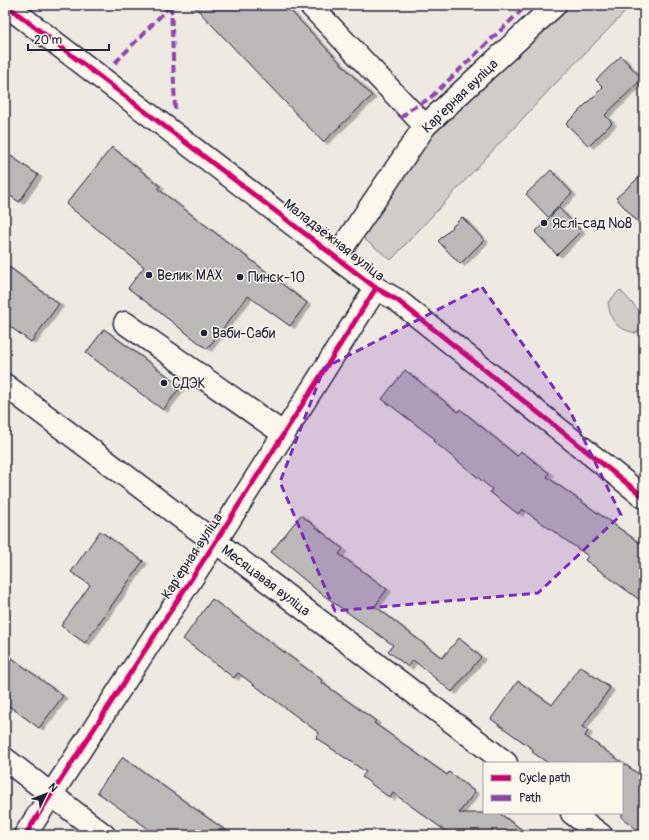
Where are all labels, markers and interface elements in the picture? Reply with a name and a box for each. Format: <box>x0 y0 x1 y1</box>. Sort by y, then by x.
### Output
scale bar <box>28 26 109 52</box>
text: 20 m <box>34 33 63 48</box>
street label: Карʼерная вуліца <box>418 55 502 137</box>
street label: Маладзёжная вуліца <box>280 195 388 285</box>
place label: Яслі-сад №8 <box>552 215 632 232</box>
marker: Яслі-сад №8 <box>539 218 549 228</box>
place label: Велик МАХ <box>157 267 223 284</box>
place label: Пинск-10 <box>248 269 305 286</box>
marker: Велик МАХ <box>144 270 154 280</box>
marker: Пинск-10 <box>235 272 245 282</box>
place label: Ваби-Саби <box>212 325 275 342</box>
marker: Ваби-Саби <box>199 328 209 338</box>
place label: СДЭК <box>172 375 206 392</box>
marker: СДЭК <box>159 378 169 388</box>
street label: Карʼерная вуліца <box>158 510 226 602</box>
street label: Месяцавая вуліца <box>219 541 314 619</box>
legend <box>483 762 623 814</box>
text: Cycle path <box>519 771 571 786</box>
north arrow <box>26 774 66 814</box>
text: N <box>46 780 61 795</box>
text: Path <box>519 791 541 806</box>

